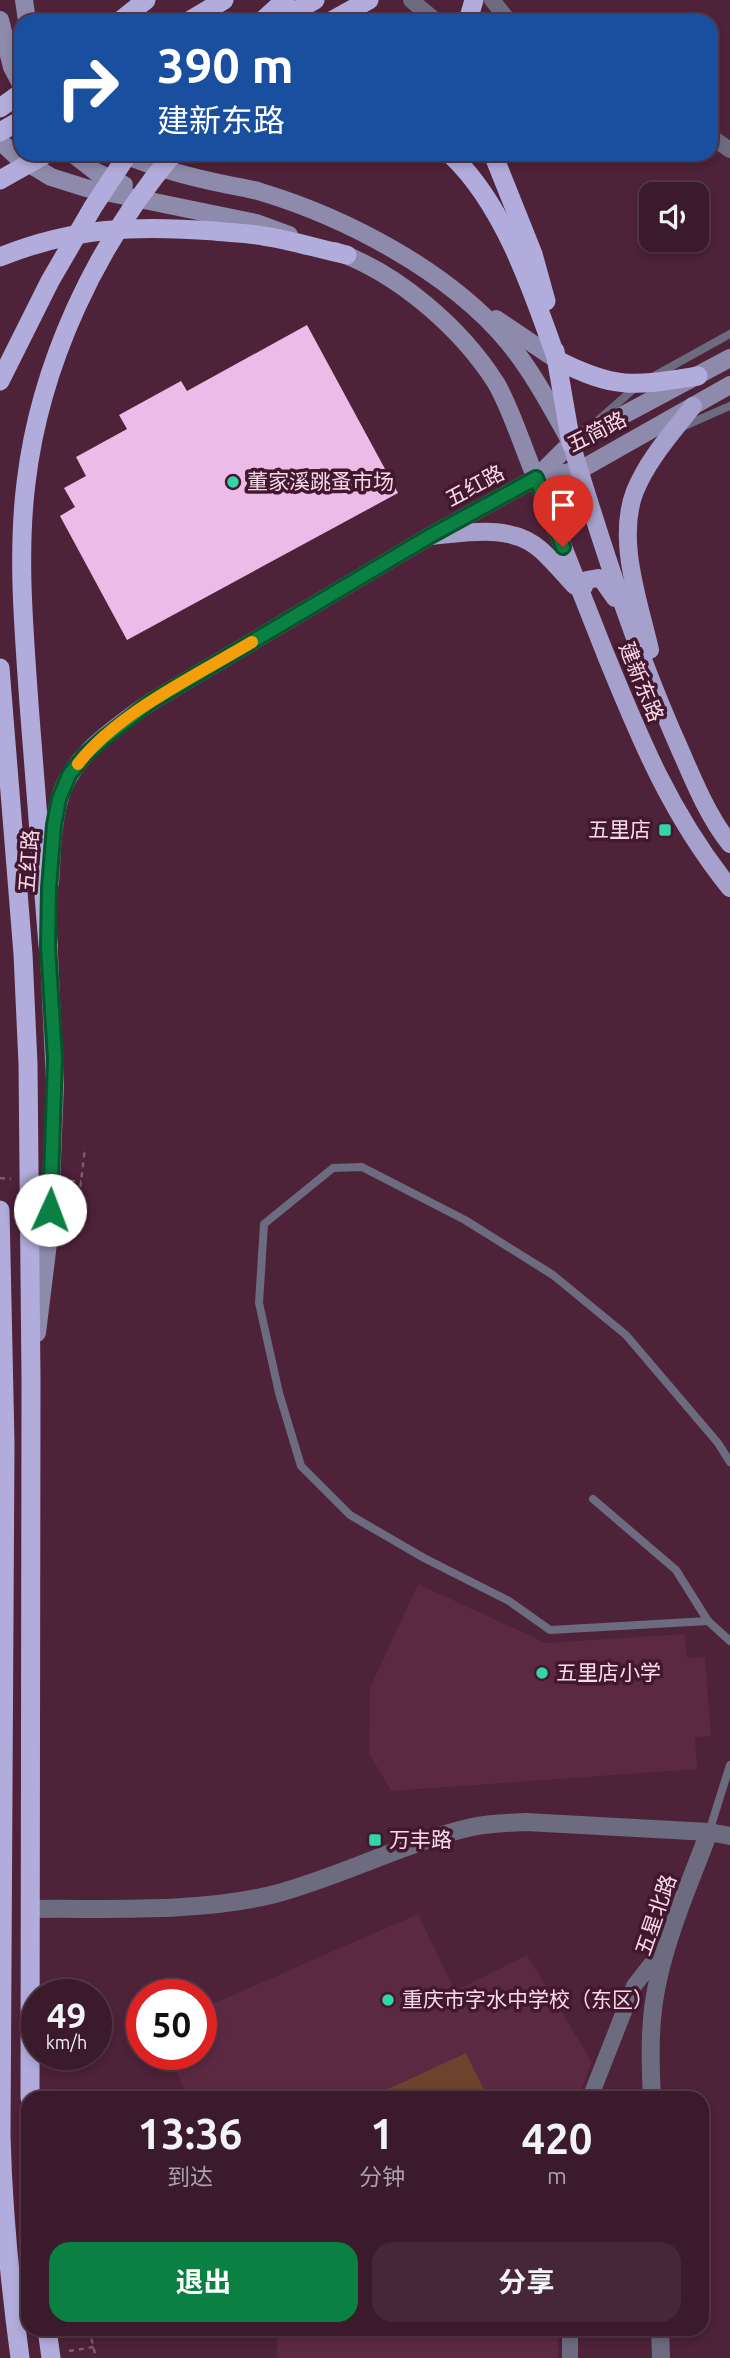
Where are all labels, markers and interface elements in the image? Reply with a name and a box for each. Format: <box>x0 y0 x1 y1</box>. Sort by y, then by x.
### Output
text: 390 m <box>157 37 294 92</box>
icon: right <box>42 42 133 133</box>
text: 建新东路 <box>157 102 285 138</box>
map controls <box>639 182 709 252</box>
button: sound <box>639 182 709 252</box>
street label: 五简路 <box>563 406 630 456</box>
street label: 五红路 <box>441 460 508 511</box>
place label: 董家溪跳蚤市场 <box>247 469 394 493</box>
marker: 董家溪跳蚤市场 <box>225 474 241 490</box>
pin <box>533 475 593 547</box>
icon: arrive <box>544 486 582 524</box>
street label: 建新东路 <box>615 638 669 725</box>
place label: 五里店 <box>588 817 651 841</box>
marker: 五里店 <box>657 822 673 838</box>
street label: 五红路 <box>14 829 42 893</box>
position arrow <box>13 1173 87 1247</box>
place label: 五里店小学 <box>556 1660 661 1684</box>
marker: 五里店小学 <box>534 1665 550 1681</box>
place label: 万丰路 <box>389 1827 452 1851</box>
marker: 万丰路 <box>367 1832 383 1848</box>
street label: 五星北路 <box>630 1871 680 1958</box>
speed limit sign: 50 <box>126 1979 217 2070</box>
place label: 重庆市字水中学校（东区） <box>402 1987 654 2011</box>
marker: 重庆市字水中学校（东区） <box>380 1992 396 2008</box>
text: 49 <box>47 1995 86 2035</box>
text: km/h <box>46 2032 87 2052</box>
text: 13:36 <box>137 2110 243 2157</box>
text: 1 <box>370 2110 394 2157</box>
text: 420 <box>521 2115 593 2162</box>
text: m <box>547 2163 567 2188</box>
text: 到达 <box>167 2164 213 2189</box>
text: 分钟 <box>359 2164 405 2189</box>
button: 退出 <box>49 2242 358 2322</box>
button: 分享 <box>372 2242 681 2322</box>

